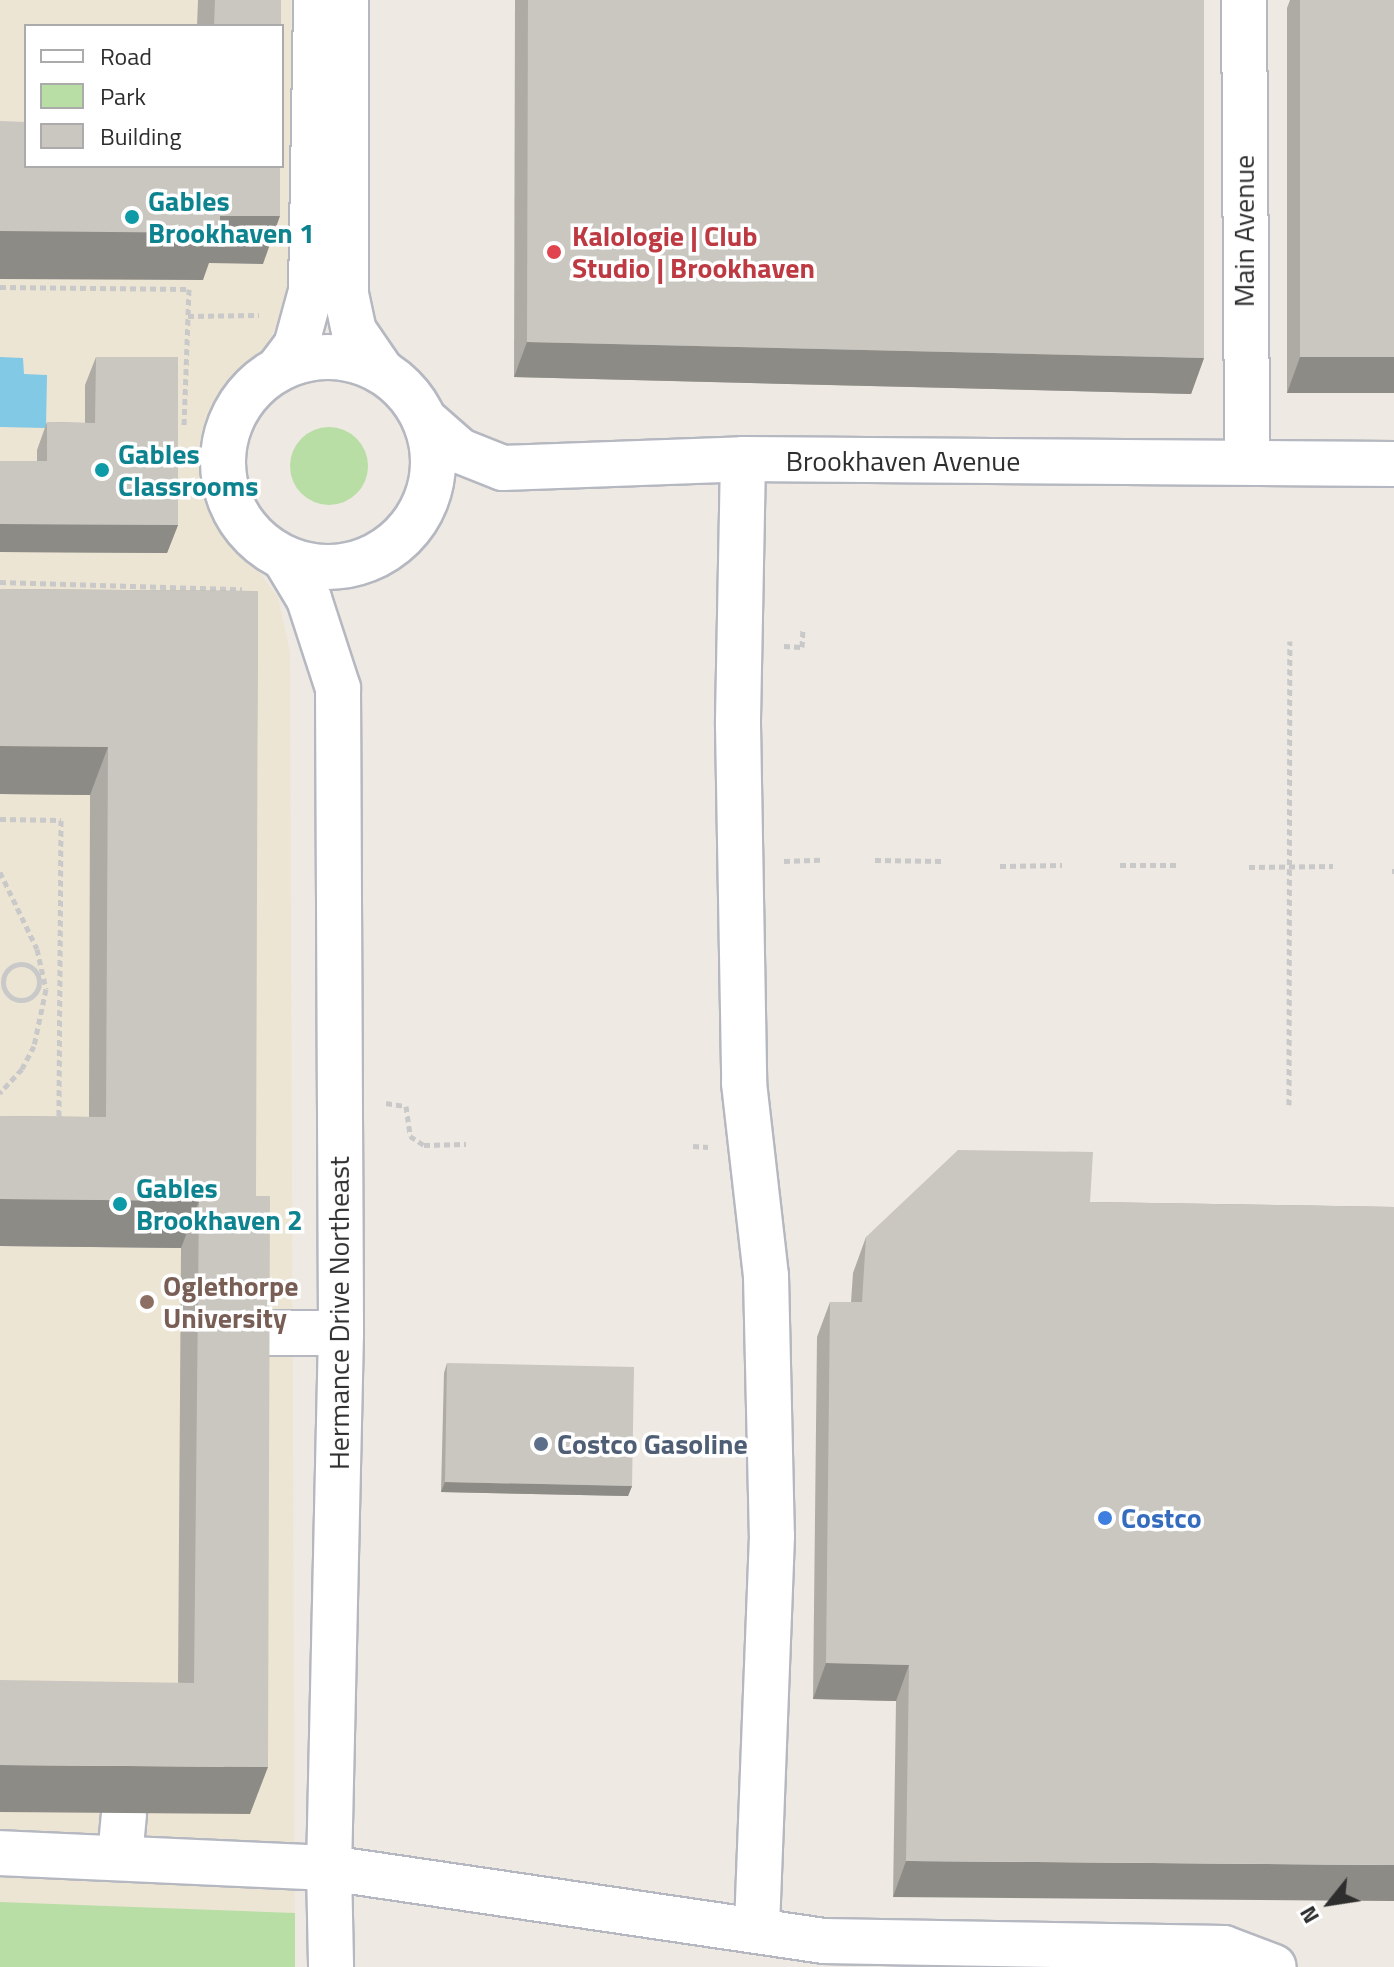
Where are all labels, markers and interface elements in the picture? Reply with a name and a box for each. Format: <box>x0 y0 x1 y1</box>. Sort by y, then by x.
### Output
legend <box>24 24 284 168</box>
text: Road <box>100 38 152 74</box>
text: Park <box>100 78 146 114</box>
text: Building <box>100 118 182 154</box>
street label: Main Avenue <box>1227 155 1261 307</box>
place label: Gables Brookhaven 1 <box>148 184 315 250</box>
marker: Gables Brookhaven 1 <box>123 208 141 226</box>
place label: Kalologie | Club Studio | Brookhaven <box>572 219 815 285</box>
marker: Kalologie | Club Studio | Brookhaven <box>543 241 565 263</box>
place label: Gables Classrooms <box>118 437 258 503</box>
street label: Brookhaven Avenue <box>786 444 1020 478</box>
marker: Gables Classrooms <box>93 461 111 479</box>
street label: Hermance Drive Northeast <box>322 1156 356 1470</box>
place label: Gables Brookhaven 2 <box>136 1171 303 1237</box>
marker: Gables Brookhaven 2 <box>111 1195 129 1213</box>
place label: Oglethorpe University <box>163 1269 299 1335</box>
marker: Oglethorpe University <box>138 1293 156 1311</box>
place label: Costco Gasoline <box>557 1427 748 1461</box>
marker: Costco Gasoline <box>532 1435 550 1453</box>
place label: Costco <box>1121 1501 1202 1535</box>
marker: Costco <box>1096 1509 1114 1527</box>
north arrow <box>1290 1863 1370 1943</box>
text: N <box>1291 1900 1328 1930</box>

